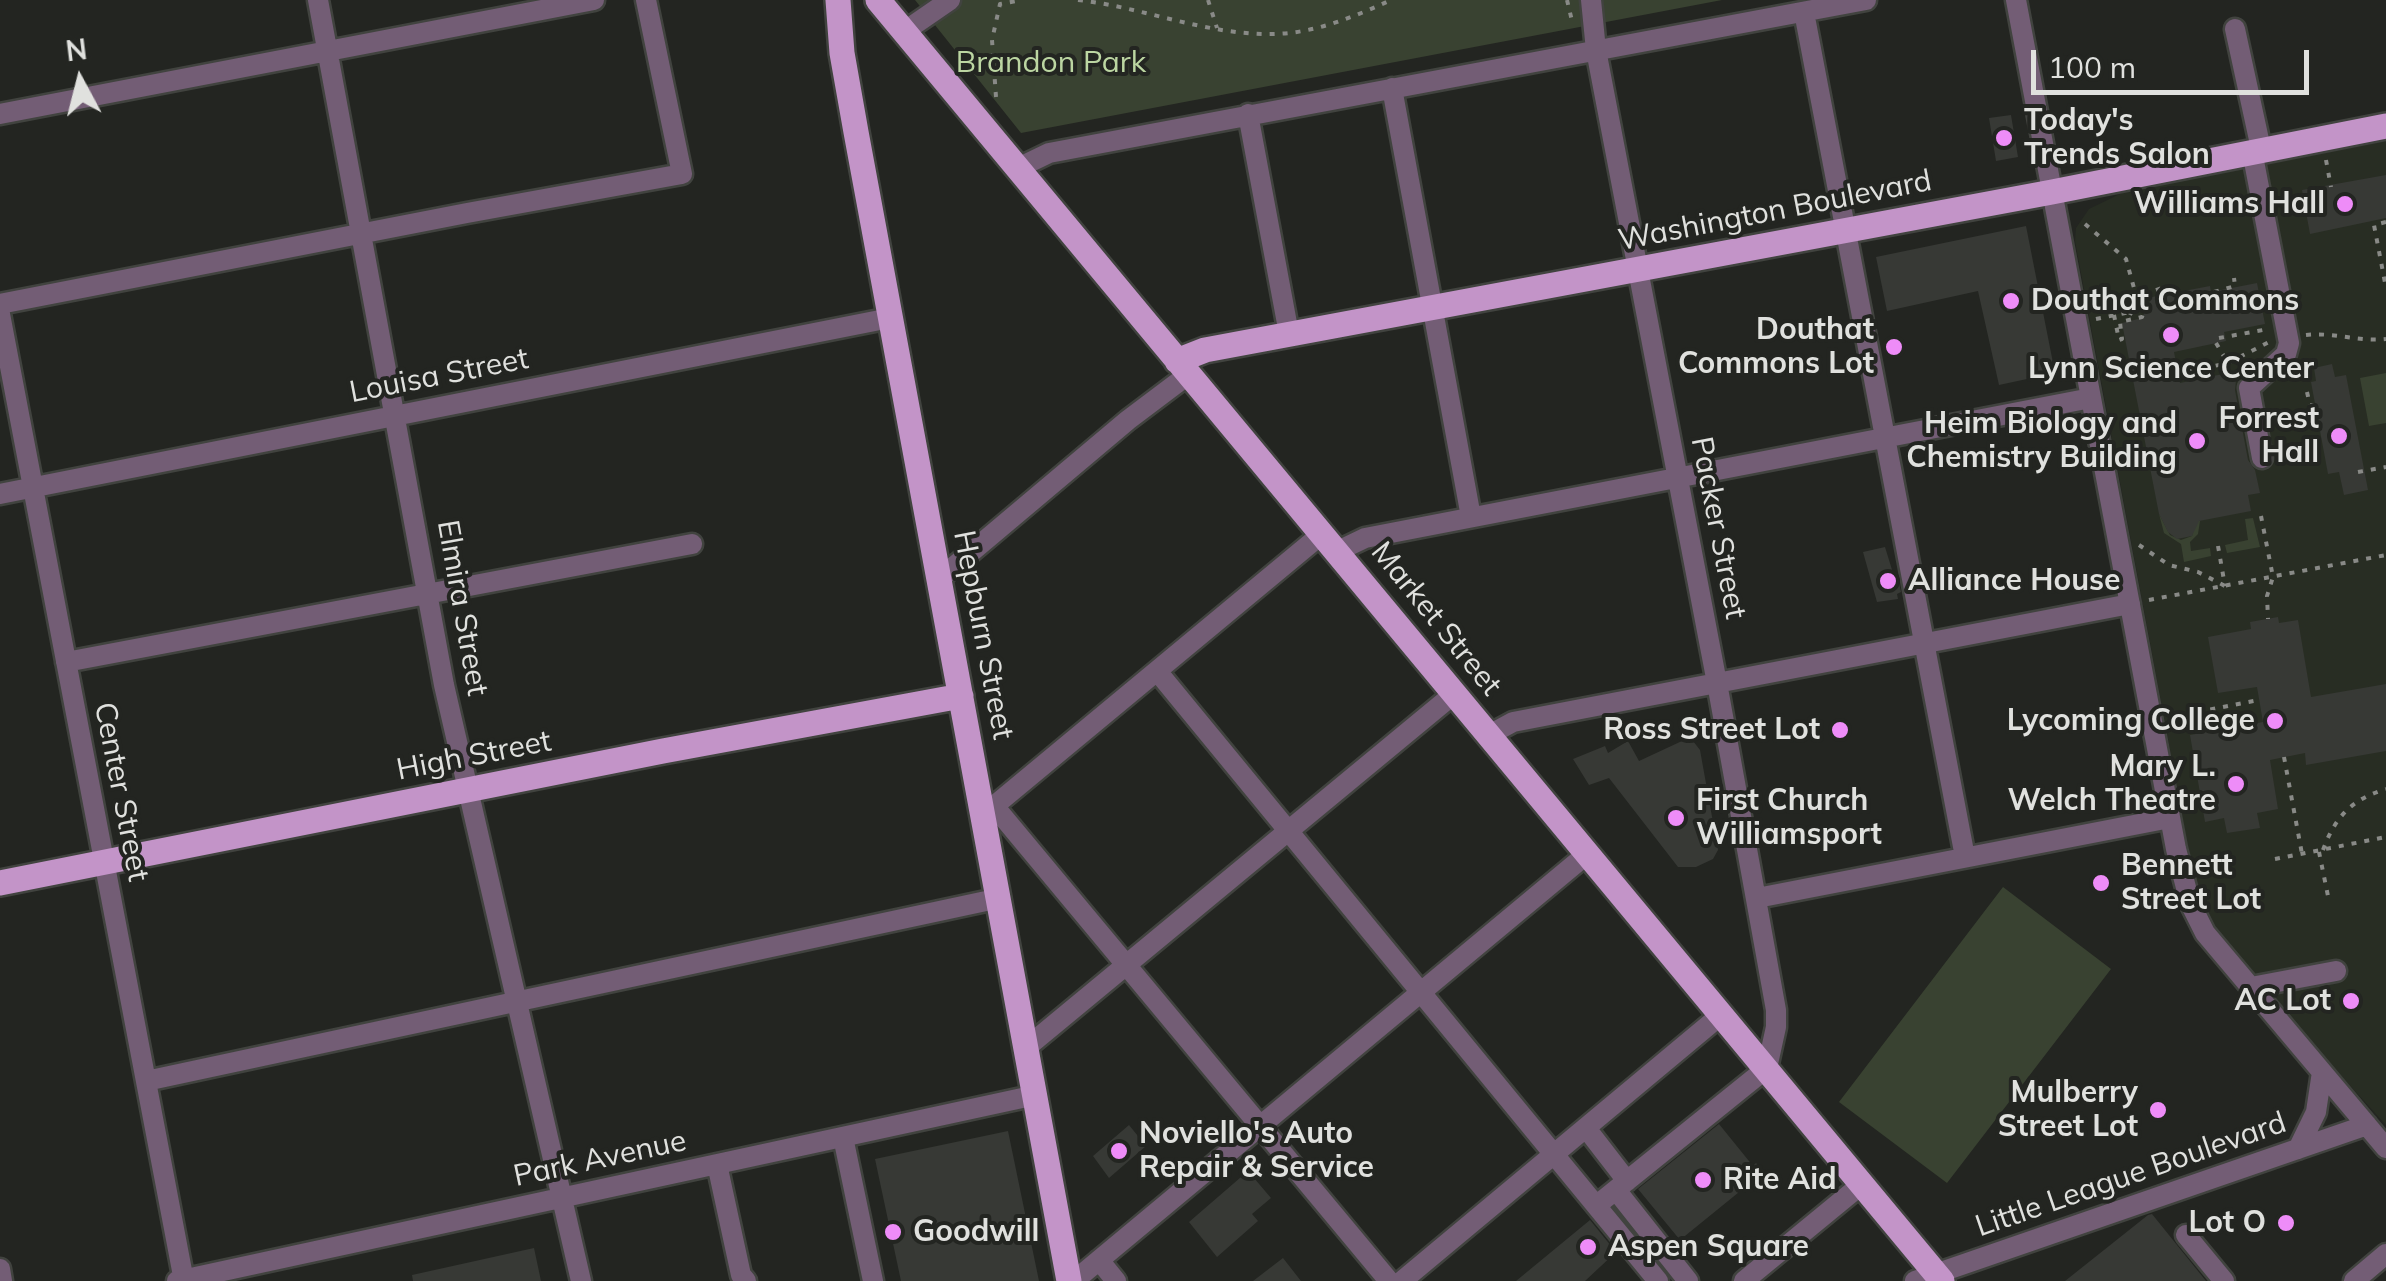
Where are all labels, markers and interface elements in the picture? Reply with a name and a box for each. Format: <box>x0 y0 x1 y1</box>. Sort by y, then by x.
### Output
north arrow <box>30 30 130 130</box>
scale bar <box>2036 30 2314 92</box>
text: N <box>64 31 89 68</box>
park label: Brandon Park <box>956 45 1146 81</box>
text: 100 m <box>2048 48 2136 86</box>
place label: Today's Trends Salon <box>2024 103 2210 174</box>
marker: Today's Trends Salon <box>1993 127 2015 149</box>
street label: Washington Boulevard <box>1615 163 1935 259</box>
place label: Williams Hall <box>2134 186 2325 222</box>
marker: Williams Hall <box>2334 193 2356 215</box>
place label: Douthat Commons <box>2031 283 2299 319</box>
marker: Douthat Commons <box>2000 290 2022 312</box>
place label: Douthat Commons Lot <box>1678 312 1874 382</box>
marker: Lynn Science Center <box>2160 324 2182 346</box>
marker: Douthat Commons Lot <box>1883 336 1905 358</box>
street label: Louisa Street <box>347 341 531 411</box>
place label: Lynn Science Center <box>2028 351 2314 387</box>
place label: Forrest Hall <box>2219 401 2319 472</box>
place label: Heim Biology and Chemistry Building <box>1906 406 2177 476</box>
marker: Forrest Hall <box>2328 425 2350 447</box>
marker: Heim Biology and Chemistry Building <box>2186 430 2208 452</box>
street label: Packer Street <box>1683 434 1753 622</box>
street label: Elmira Street <box>429 517 495 699</box>
street label: Hepburn Street <box>945 528 1021 742</box>
street label: Market Street <box>1363 535 1509 703</box>
place label: Alliance House <box>1908 563 2120 599</box>
marker: Alliance House <box>1877 570 1899 592</box>
street label: Center Street <box>86 699 156 885</box>
place label: Lycoming College <box>2007 703 2255 739</box>
marker: Lycoming College <box>2264 710 2286 732</box>
place label: Ross Street Lot <box>1603 712 1820 748</box>
marker: Ross Street Lot <box>1829 719 1851 741</box>
street label: High Street <box>394 723 554 789</box>
place label: Mary L. Welch Theatre <box>2008 749 2216 820</box>
marker: Mary L. Welch Theatre <box>2225 773 2247 795</box>
place label: First Church Williamsport <box>1696 783 1882 854</box>
marker: First Church Williamsport <box>1665 807 1687 829</box>
place label: Bennett Street Lot <box>2121 848 2261 918</box>
marker: Bennett Street Lot <box>2090 872 2112 894</box>
place label: AC Lot <box>2235 983 2331 1019</box>
marker: AC Lot <box>2340 990 2362 1012</box>
place label: Mulberry Street Lot <box>1998 1075 2138 1146</box>
marker: Mulberry Street Lot <box>2147 1099 2169 1121</box>
street label: Little League Boulevard <box>1971 1105 2291 1245</box>
place label: Noviello's Auto Repair & Service <box>1139 1116 1374 1186</box>
street label: Park Avenue <box>510 1123 690 1195</box>
marker: Noviello's Auto Repair & Service <box>1108 1140 1130 1162</box>
place label: Rite Aid <box>1723 1162 1837 1198</box>
marker: Rite Aid <box>1692 1169 1714 1191</box>
place label: Lot O <box>2189 1205 2266 1241</box>
marker: Lot O <box>2275 1212 2297 1234</box>
place label: Goodwill <box>913 1214 1039 1250</box>
marker: Goodwill <box>882 1221 904 1243</box>
place label: Aspen Square <box>1608 1229 1809 1265</box>
marker: Aspen Square <box>1577 1236 1599 1258</box>

